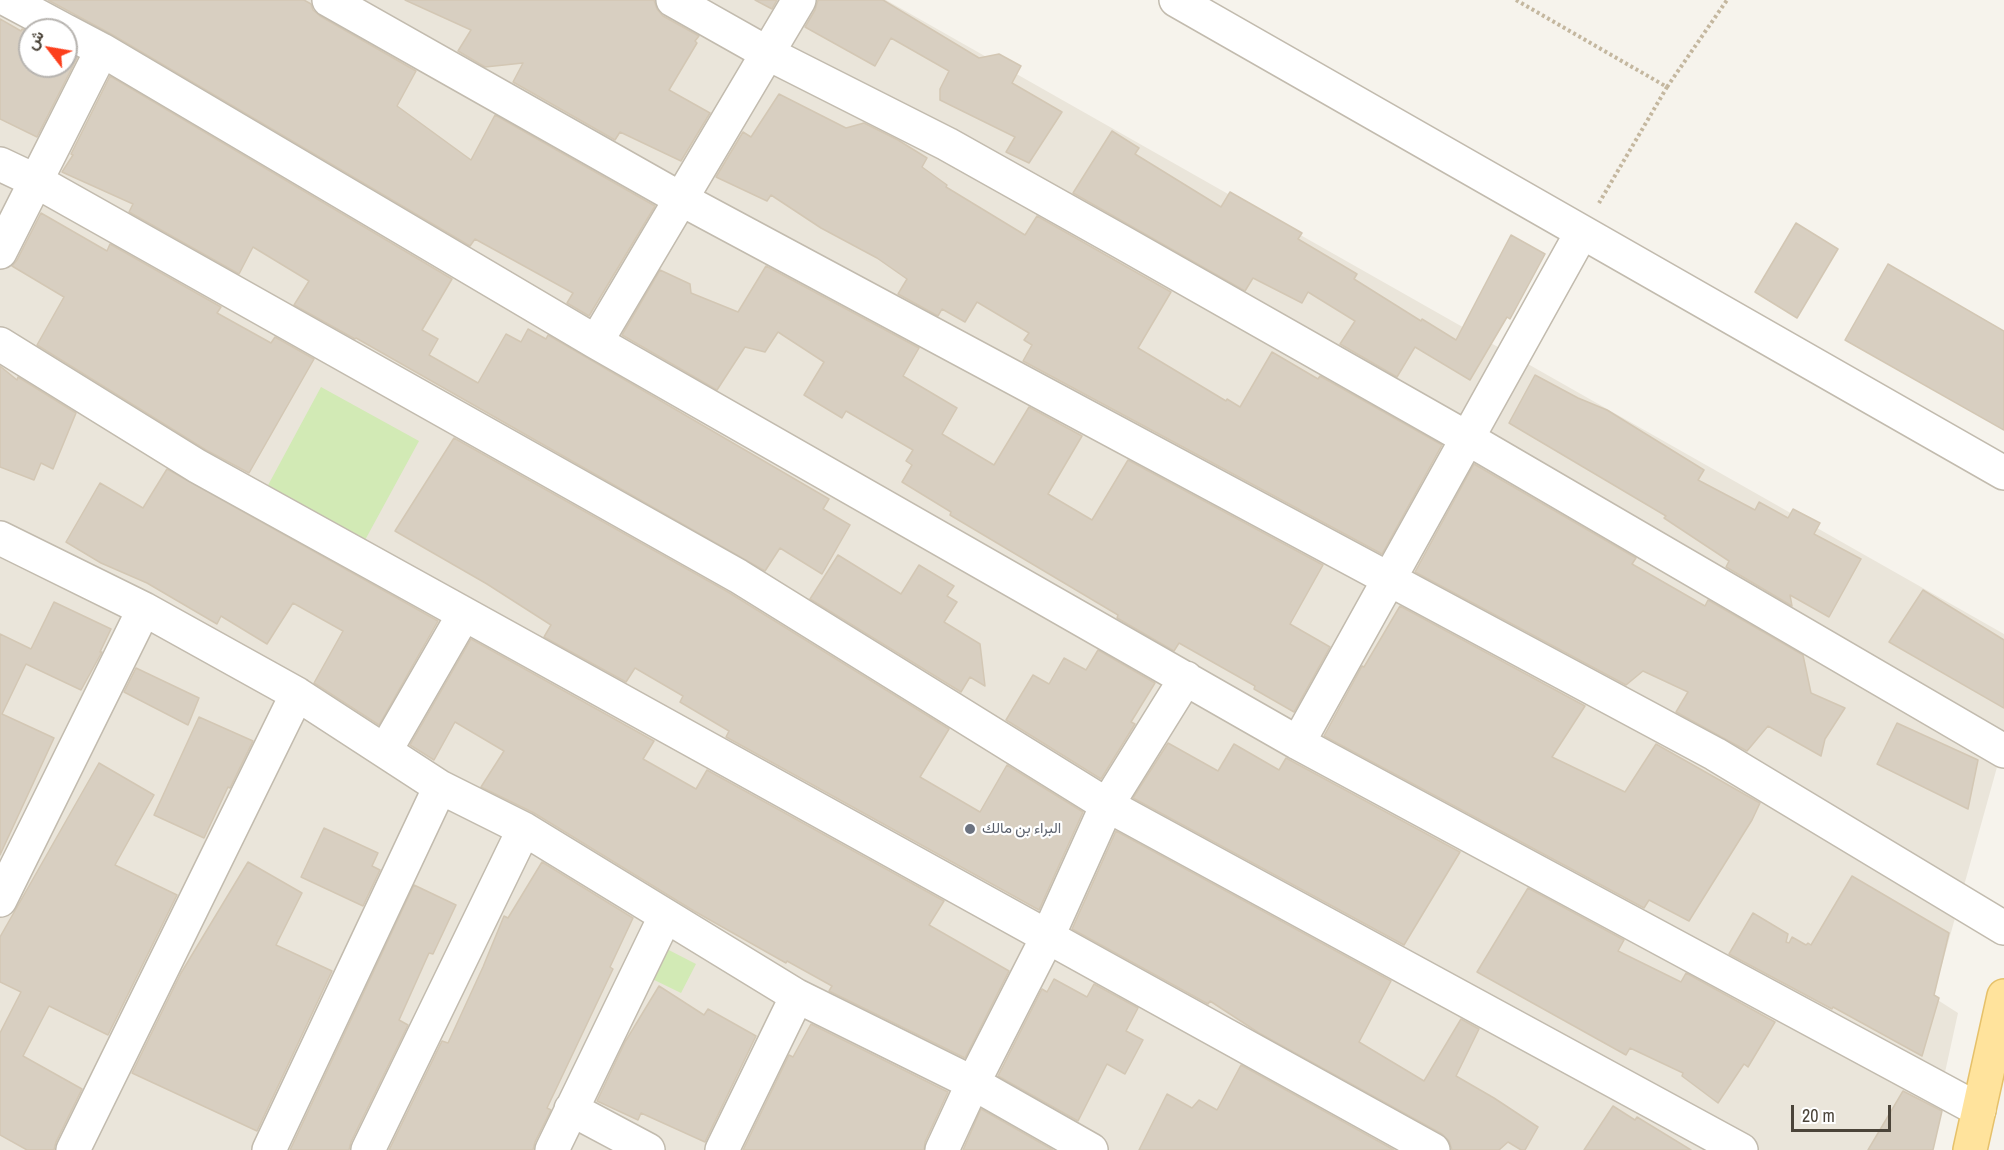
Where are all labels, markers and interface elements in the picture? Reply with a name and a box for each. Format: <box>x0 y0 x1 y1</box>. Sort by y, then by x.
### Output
north arrow <box>18 18 78 78</box>
text: ش <box>20 26 49 54</box>
place label: البراء بن مالك <box>982 820 1061 838</box>
marker: البراء بن مالك <box>963 822 977 836</box>
scale bar <box>1794 1093 1894 1131</box>
text: 20 m <box>1802 1103 1835 1128</box>

